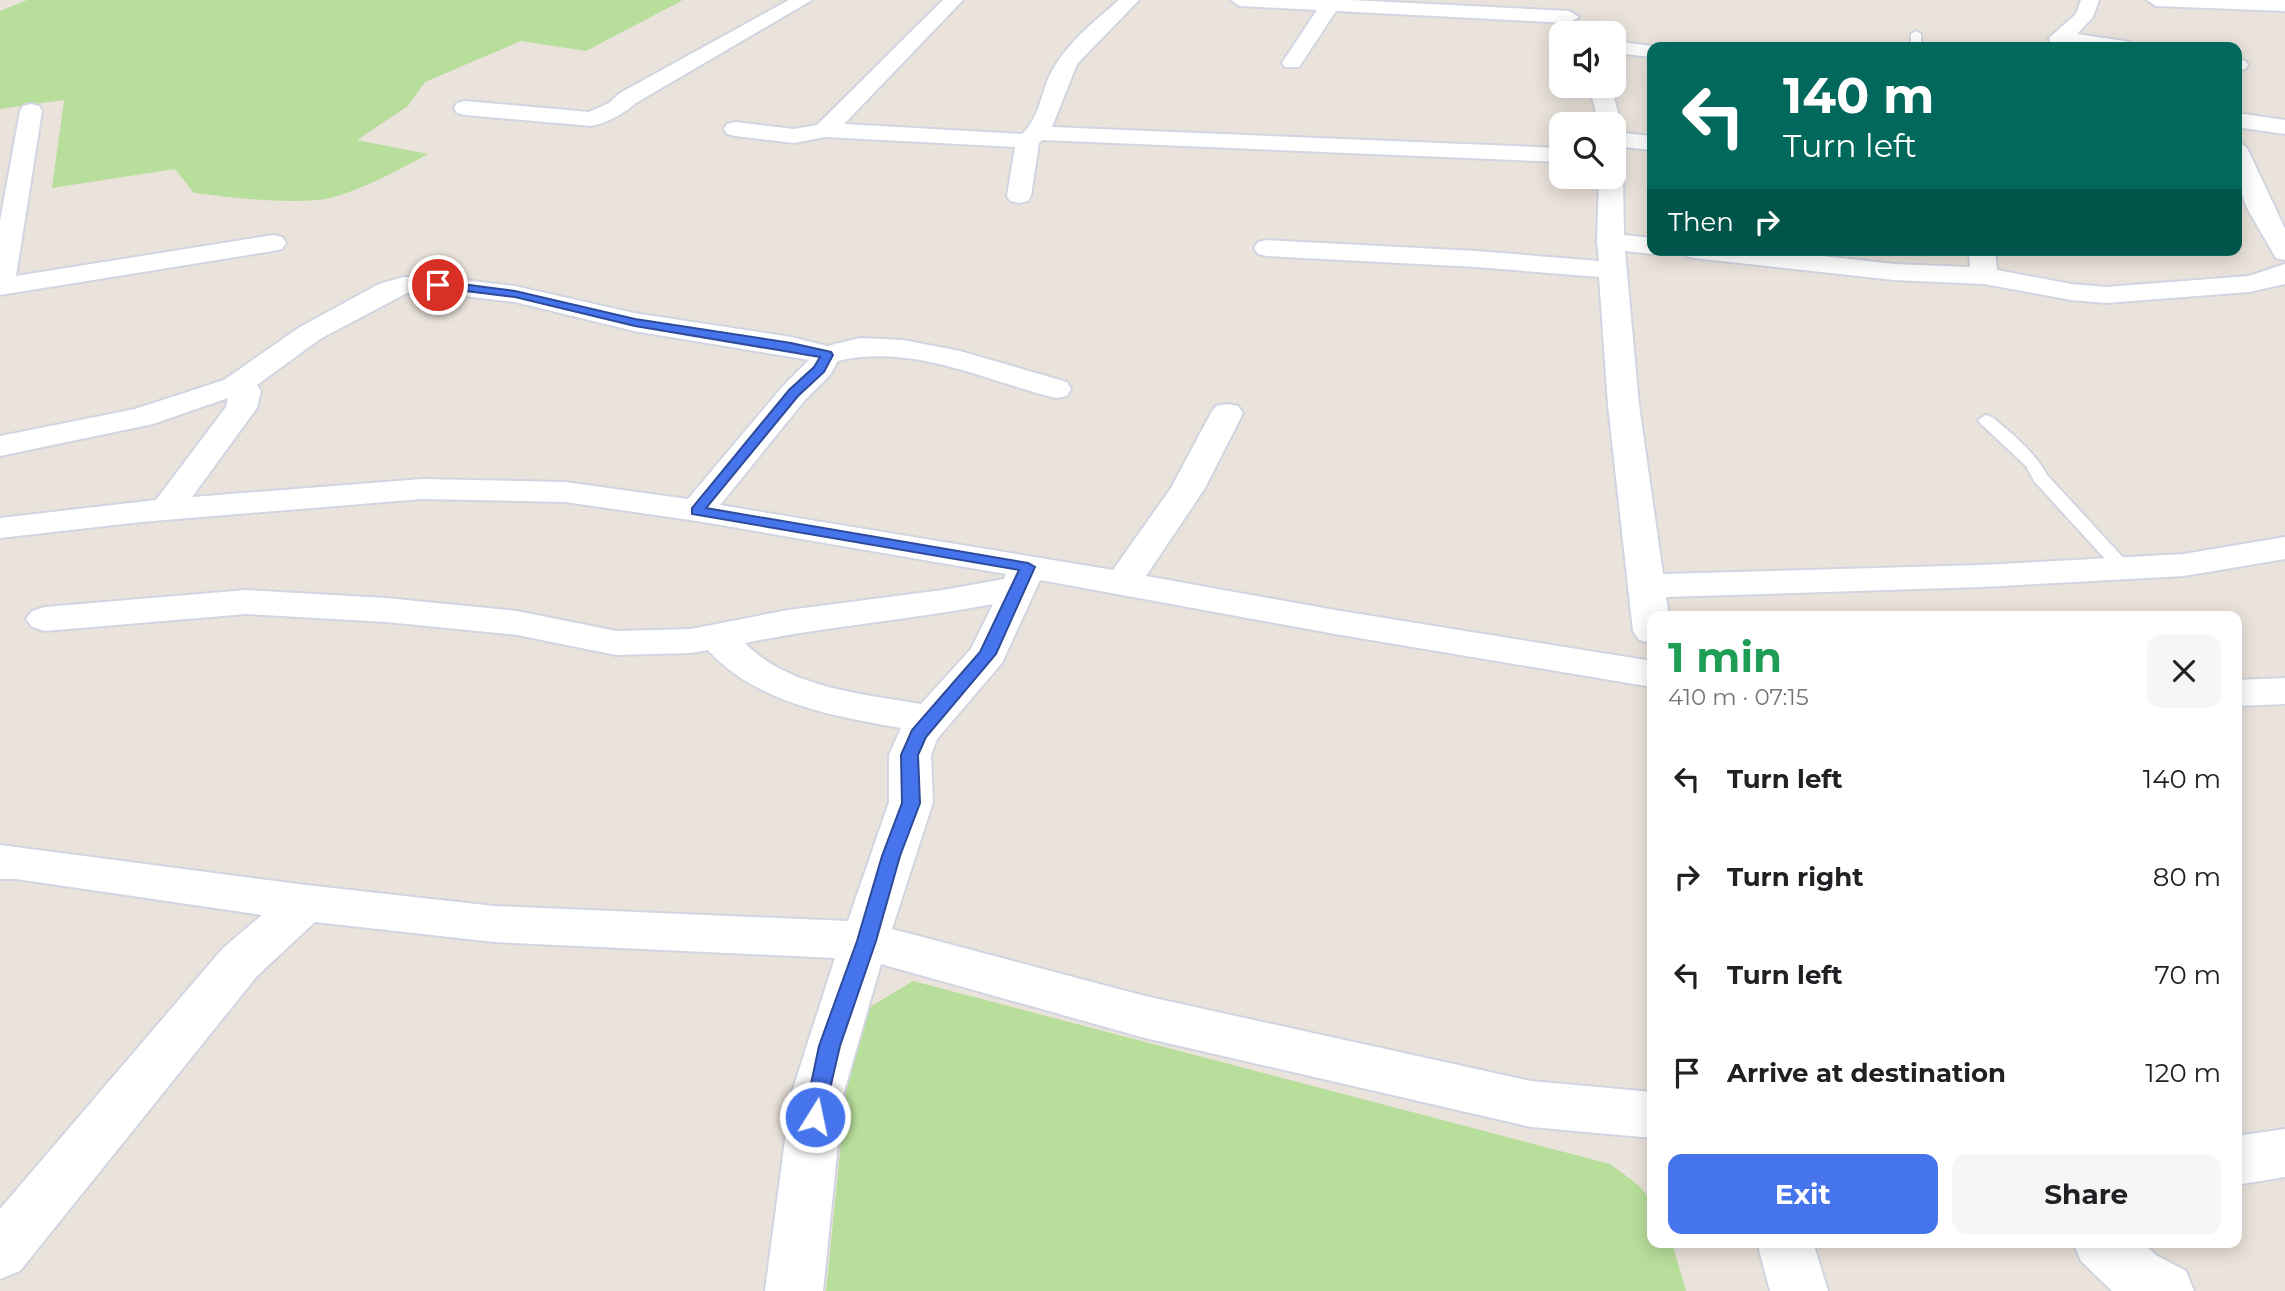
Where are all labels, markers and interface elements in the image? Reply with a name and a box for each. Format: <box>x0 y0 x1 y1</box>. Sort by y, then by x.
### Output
map controls <box>1549 21 1626 189</box>
button: sound <box>1549 21 1626 98</box>
text: 140 m <box>1783 66 1935 125</box>
icon: left <box>1668 70 1759 161</box>
button: search <box>1549 112 1626 189</box>
text: Turn left <box>1783 126 1917 165</box>
icon: right <box>1748 203 1786 241</box>
text: Then <box>1668 206 1734 238</box>
pin <box>408 255 468 315</box>
icon: arrive <box>419 266 457 304</box>
text: 1 min <box>1668 631 1782 683</box>
button: close <box>2147 634 2221 708</box>
text: 410 m · 07:15 <box>1668 683 1809 711</box>
icon: left <box>1668 760 1706 798</box>
text: Turn left <box>1727 763 1843 795</box>
text: 140 m <box>2143 763 2221 795</box>
icon: right <box>1668 858 1706 896</box>
text: Turn right <box>1727 861 1863 893</box>
text: 80 m <box>2153 861 2221 893</box>
icon: left <box>1668 956 1706 994</box>
text: Turn left <box>1727 959 1843 991</box>
text: 70 m <box>2155 959 2221 991</box>
icon: arrive <box>1668 1054 1706 1092</box>
text: Arrive at destination <box>1727 1057 2006 1089</box>
text: 120 m <box>2145 1057 2221 1089</box>
position arrow <box>778 1080 852 1154</box>
button: Exit <box>1668 1154 1938 1234</box>
button: Share <box>1952 1154 2221 1234</box>

